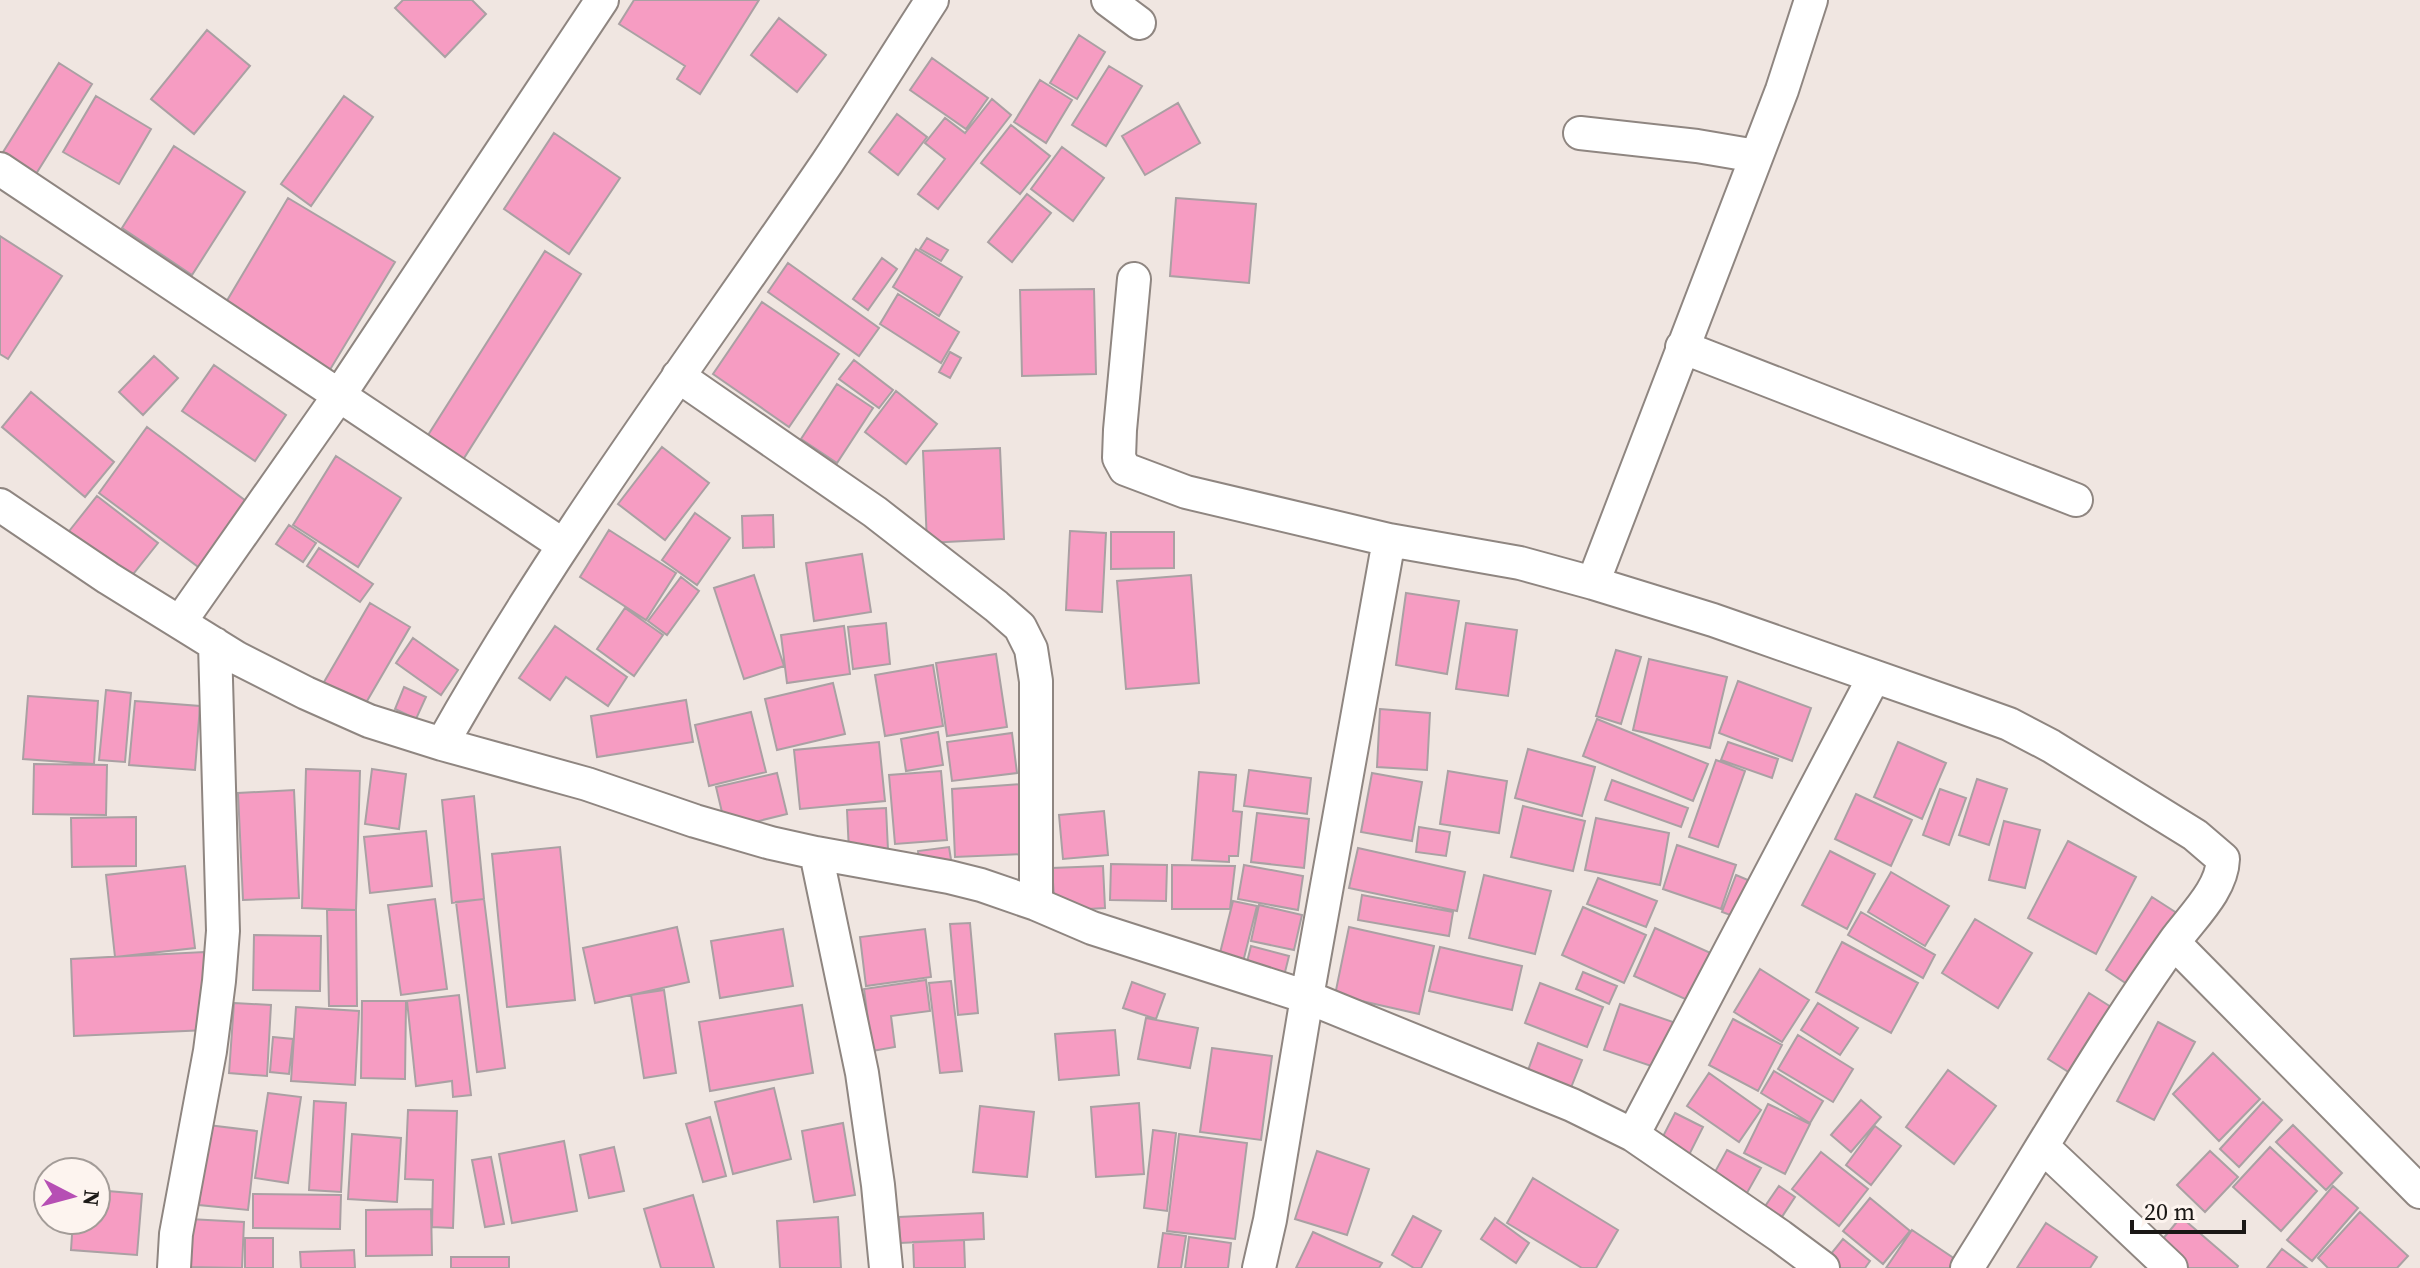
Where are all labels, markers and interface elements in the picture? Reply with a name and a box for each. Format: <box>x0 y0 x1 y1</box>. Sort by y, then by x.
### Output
north arrow <box>32 1156 112 1236</box>
scale bar <box>2132 1184 2244 1234</box>
text: N <box>76 1189 108 1208</box>
text: 20 m <box>2144 1195 2195 1228</box>

